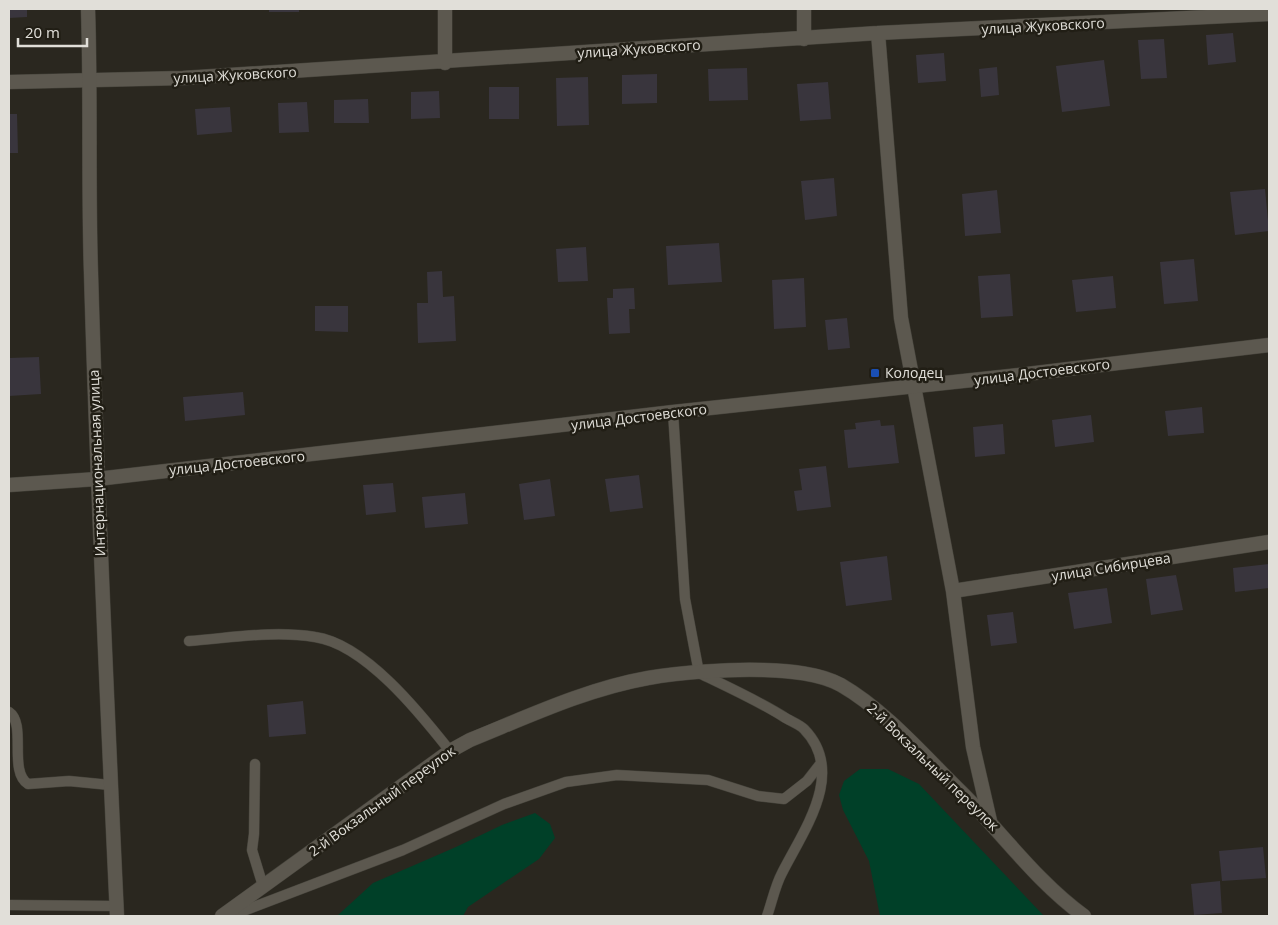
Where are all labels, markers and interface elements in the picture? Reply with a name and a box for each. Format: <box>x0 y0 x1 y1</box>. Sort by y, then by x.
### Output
street label: улица Жуковского <box>981 13 1105 38</box>
scale bar <box>18 15 86 47</box>
text: 20 m <box>25 22 60 42</box>
street label: улица Жуковского <box>577 35 701 62</box>
street label: улица Жуковского <box>173 62 297 87</box>
street label: улица Достоевского <box>973 354 1111 389</box>
place label: Колодец <box>885 363 943 382</box>
marker: Колодец <box>869 367 881 379</box>
street label: Интернациональная улица <box>84 369 109 557</box>
street label: улица Достоевского <box>570 399 708 434</box>
street label: улица Достоевского <box>168 446 306 479</box>
street label: улица Сибирцева <box>1050 548 1172 585</box>
street label: 2-й Вокзальный переулок <box>863 699 1004 835</box>
street label: 2-й Вокзальный переулок <box>305 741 459 860</box>

